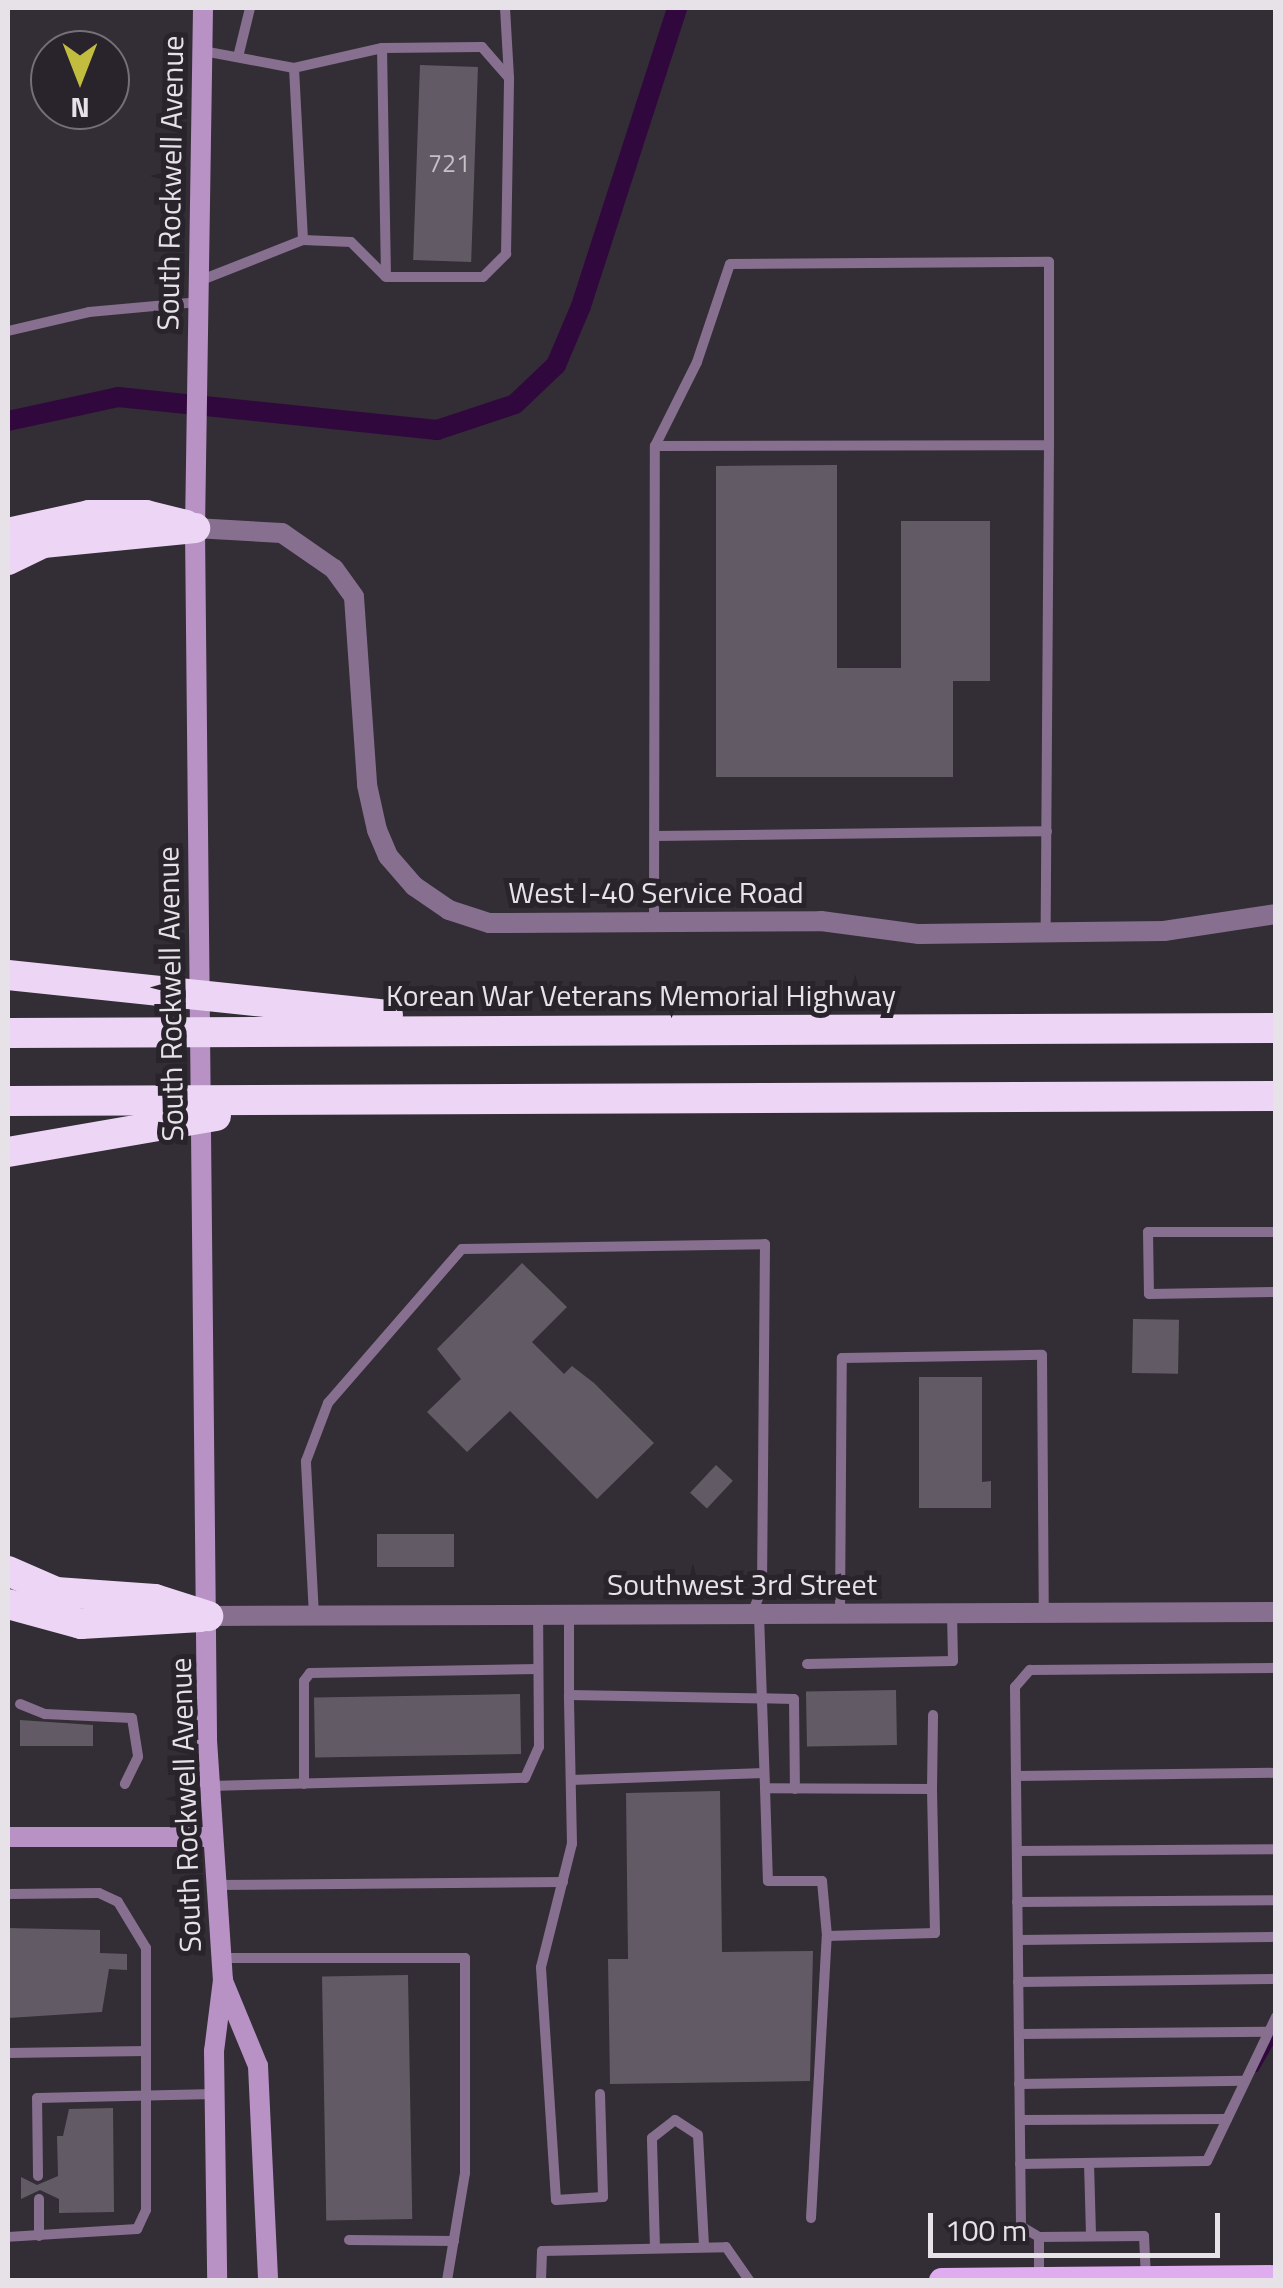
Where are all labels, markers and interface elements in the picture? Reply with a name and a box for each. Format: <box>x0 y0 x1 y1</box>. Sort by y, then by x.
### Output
north arrow <box>30 30 130 130</box>
street label: South Rockwell Avenue <box>149 35 191 331</box>
text: N <box>70 87 90 130</box>
house number: 721 <box>428 148 470 178</box>
street label: South Rockwell Avenue <box>149 846 191 1142</box>
street label: West I-40 Service Road <box>508 874 804 910</box>
street label: Korean War Veterans Memorial Highway <box>386 977 896 1013</box>
street label: Southwest 3rd Street <box>607 1566 877 1602</box>
street label: South Rockwell Avenue <box>162 1657 208 1953</box>
scale bar <box>933 2193 1226 2255</box>
text: 100 m <box>945 2207 1027 2253</box>

